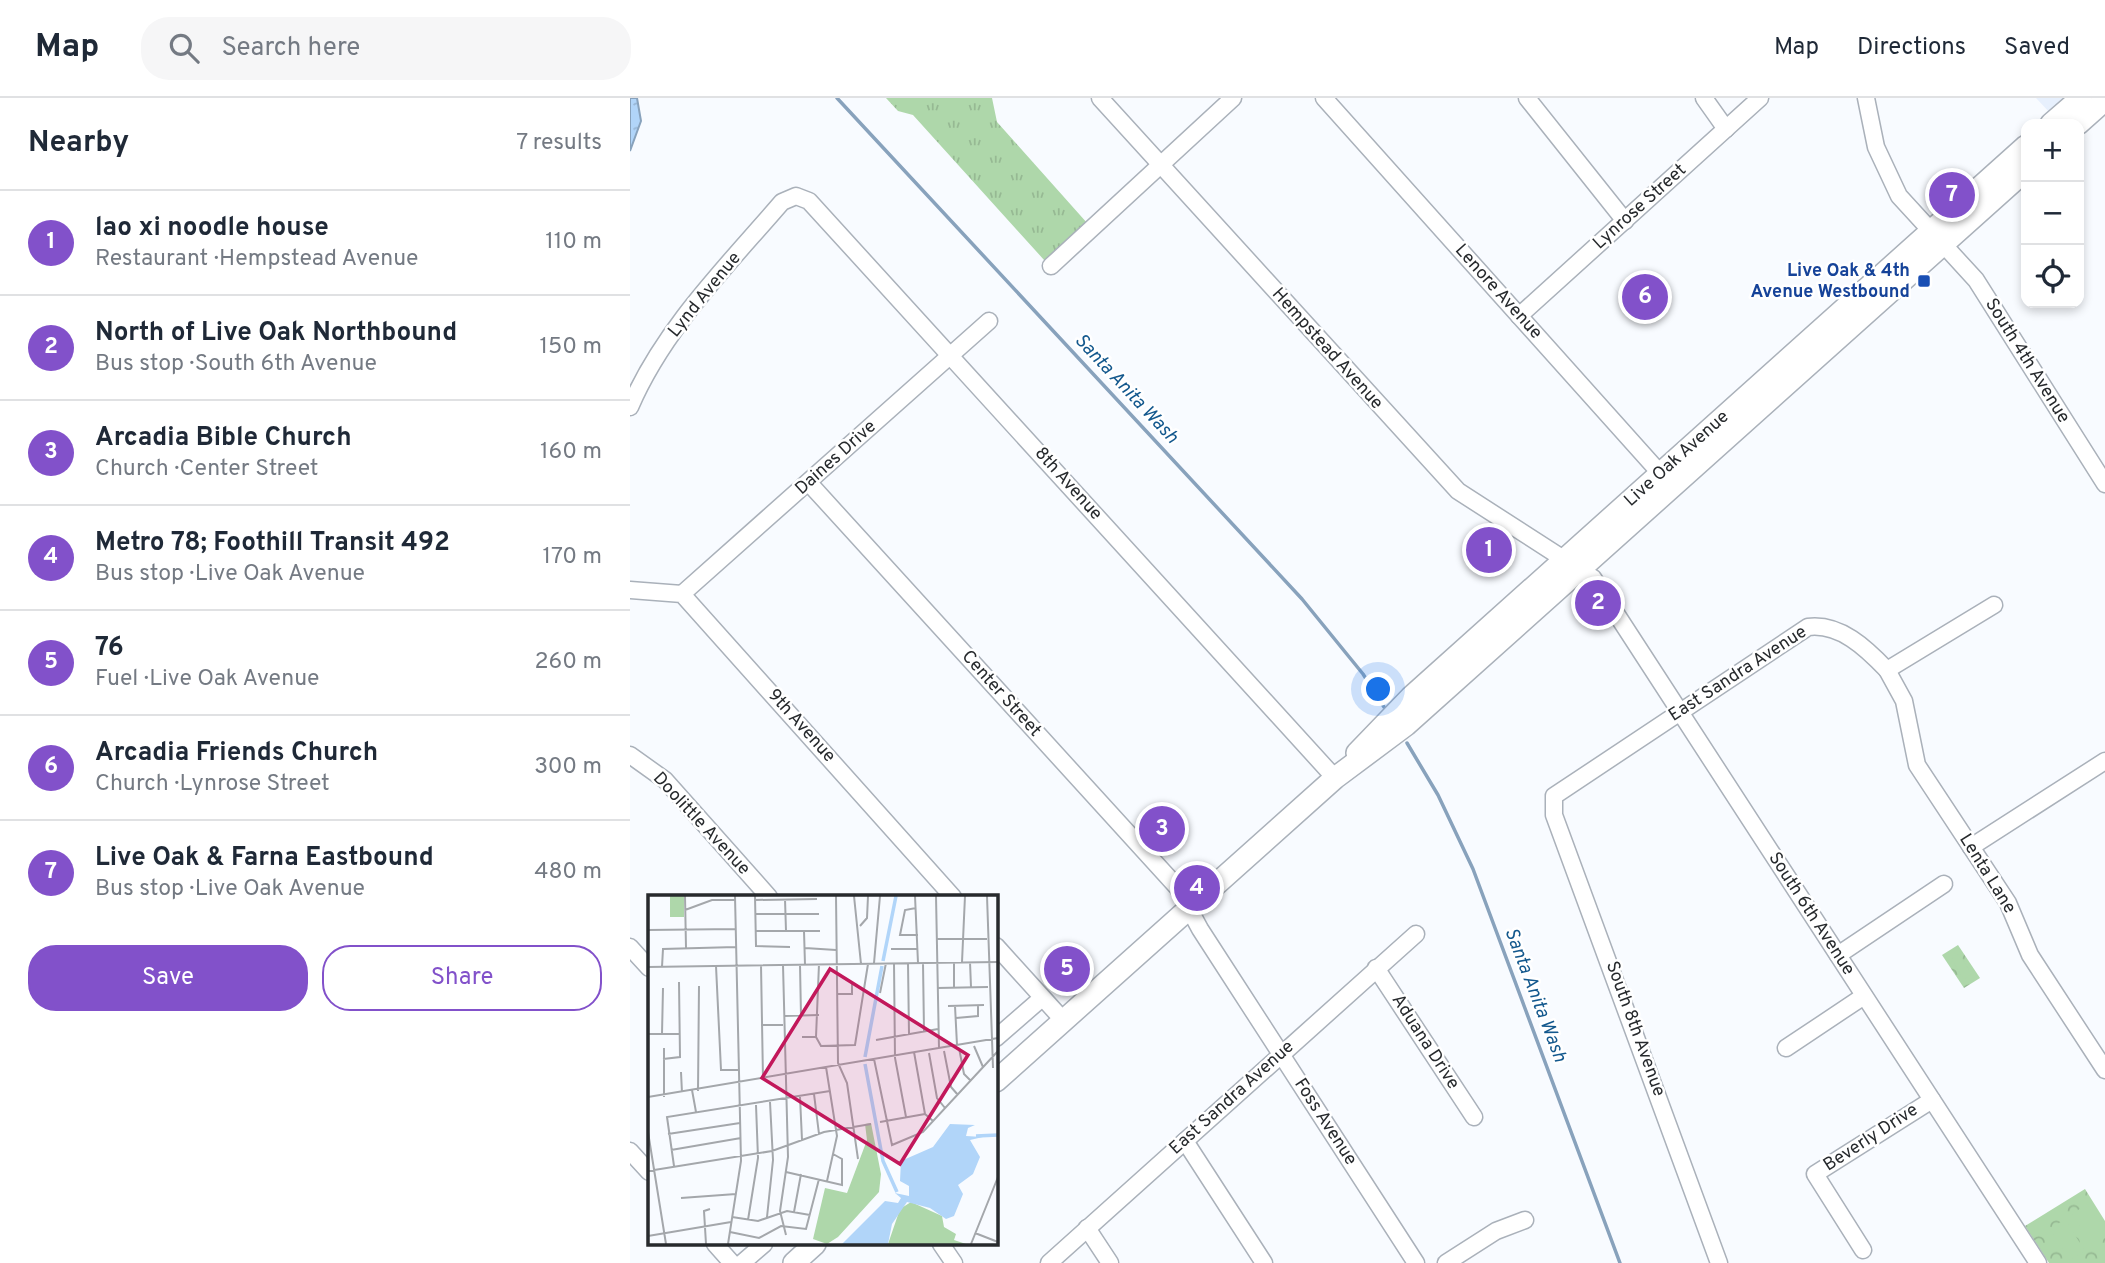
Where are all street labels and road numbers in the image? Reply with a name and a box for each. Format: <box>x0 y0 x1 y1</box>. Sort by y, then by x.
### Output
street label: Lynrose Street <box>1589 159 1691 255</box>
street label: Lenore Avenue <box>1449 240 1547 344</box>
street label: Lynd Avenue <box>664 248 746 342</box>
street label: Hempstead Avenue <box>1266 283 1388 415</box>
street label: South 4th Avenue <box>1979 294 2075 428</box>
street label: Live Oak Avenue <box>1620 406 1734 512</box>
street label: Daines Drive <box>791 416 881 500</box>
street label: 8th Avenue <box>1029 443 1107 525</box>
street label: East Sandra Avenue <box>1665 621 1811 727</box>
street label: Center Street <box>956 646 1046 742</box>
street label: 9th Avenue <box>762 684 840 768</box>
street label: Doolittle Avenue <box>647 768 755 880</box>
street label: Lenta Lane <box>1953 830 2021 918</box>
street label: South 6th Avenue <box>1763 848 1859 980</box>
street label: South 8th Avenue <box>1600 958 1670 1100</box>
street label: Aduana Drive <box>1386 990 1464 1094</box>
street label: East Sandra Avenue <box>1165 1036 1299 1160</box>
street label: Foss Avenue <box>1288 1074 1362 1170</box>
street label: Beverly Drive <box>1819 1099 1923 1177</box>

